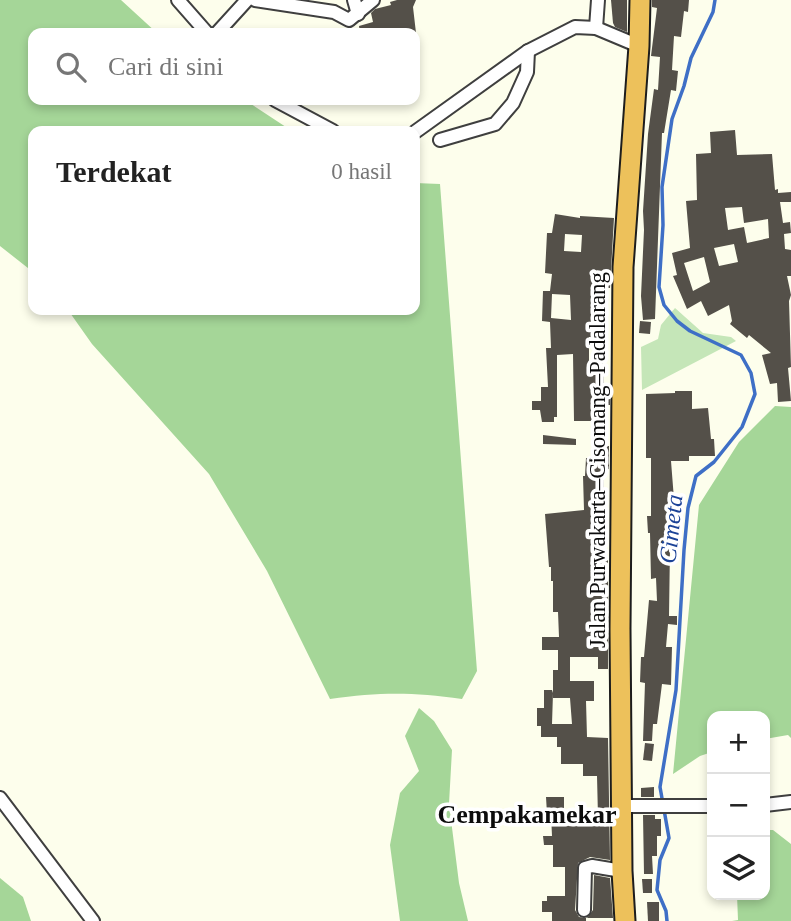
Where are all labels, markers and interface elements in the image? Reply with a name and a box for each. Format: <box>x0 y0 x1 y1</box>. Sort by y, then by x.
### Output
search box <box>28 28 420 105</box>
icon: search <box>52 48 90 86</box>
text: Cari di sini <box>108 52 224 81</box>
text: Terdekat <box>56 155 172 188</box>
text: 0 hasil <box>331 159 392 184</box>
street label: Jalan Purwakarta–Cisomang–Padalarang <box>585 271 610 648</box>
water label: Cimeta <box>654 493 688 565</box>
map controls <box>707 711 770 900</box>
button: + <box>707 711 770 774</box>
button: − <box>707 774 770 837</box>
district label: Cempakamekar <box>437 800 617 829</box>
button: layers <box>707 837 770 900</box>

